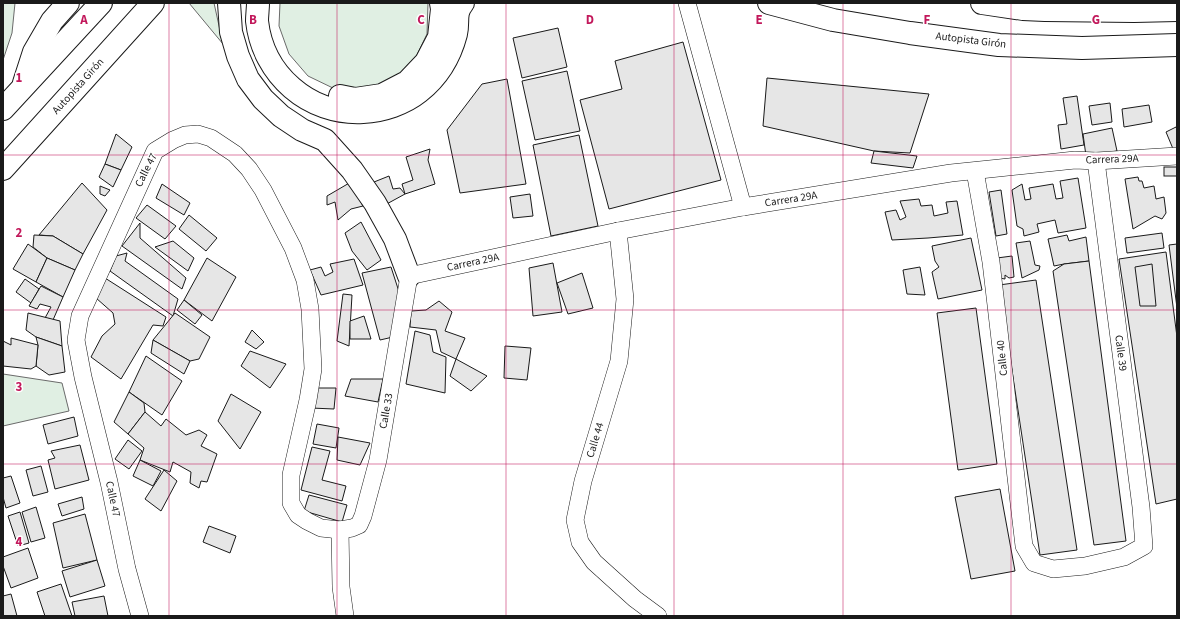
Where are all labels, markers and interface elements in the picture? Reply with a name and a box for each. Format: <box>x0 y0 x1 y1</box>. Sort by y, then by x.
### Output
text: A <box>79 11 88 29</box>
text: B <box>249 11 257 29</box>
text: C <box>417 11 425 29</box>
text: D <box>586 11 594 29</box>
text: E <box>755 11 763 29</box>
text: F <box>924 11 931 29</box>
text: G <box>1092 11 1100 29</box>
street label: Autopista Girón <box>935 28 1007 52</box>
street label: Autopista Girón <box>49 55 107 117</box>
text: 1 <box>16 69 23 87</box>
street label: Calle 47 <box>131 151 161 189</box>
street label: Carrera 29A <box>1085 151 1139 167</box>
street label: Carrera 29A <box>764 187 818 211</box>
text: 2 <box>16 224 23 242</box>
street label: Carrera 29A <box>446 249 501 275</box>
street label: Calle 39 <box>1111 334 1131 372</box>
street label: Calle 40 <box>993 339 1011 377</box>
text: 3 <box>16 378 23 396</box>
street label: Calle 33 <box>375 392 397 430</box>
street label: Calle 44 <box>583 420 608 459</box>
street label: Calle 47 <box>102 480 124 518</box>
text: 4 <box>16 533 23 551</box>

